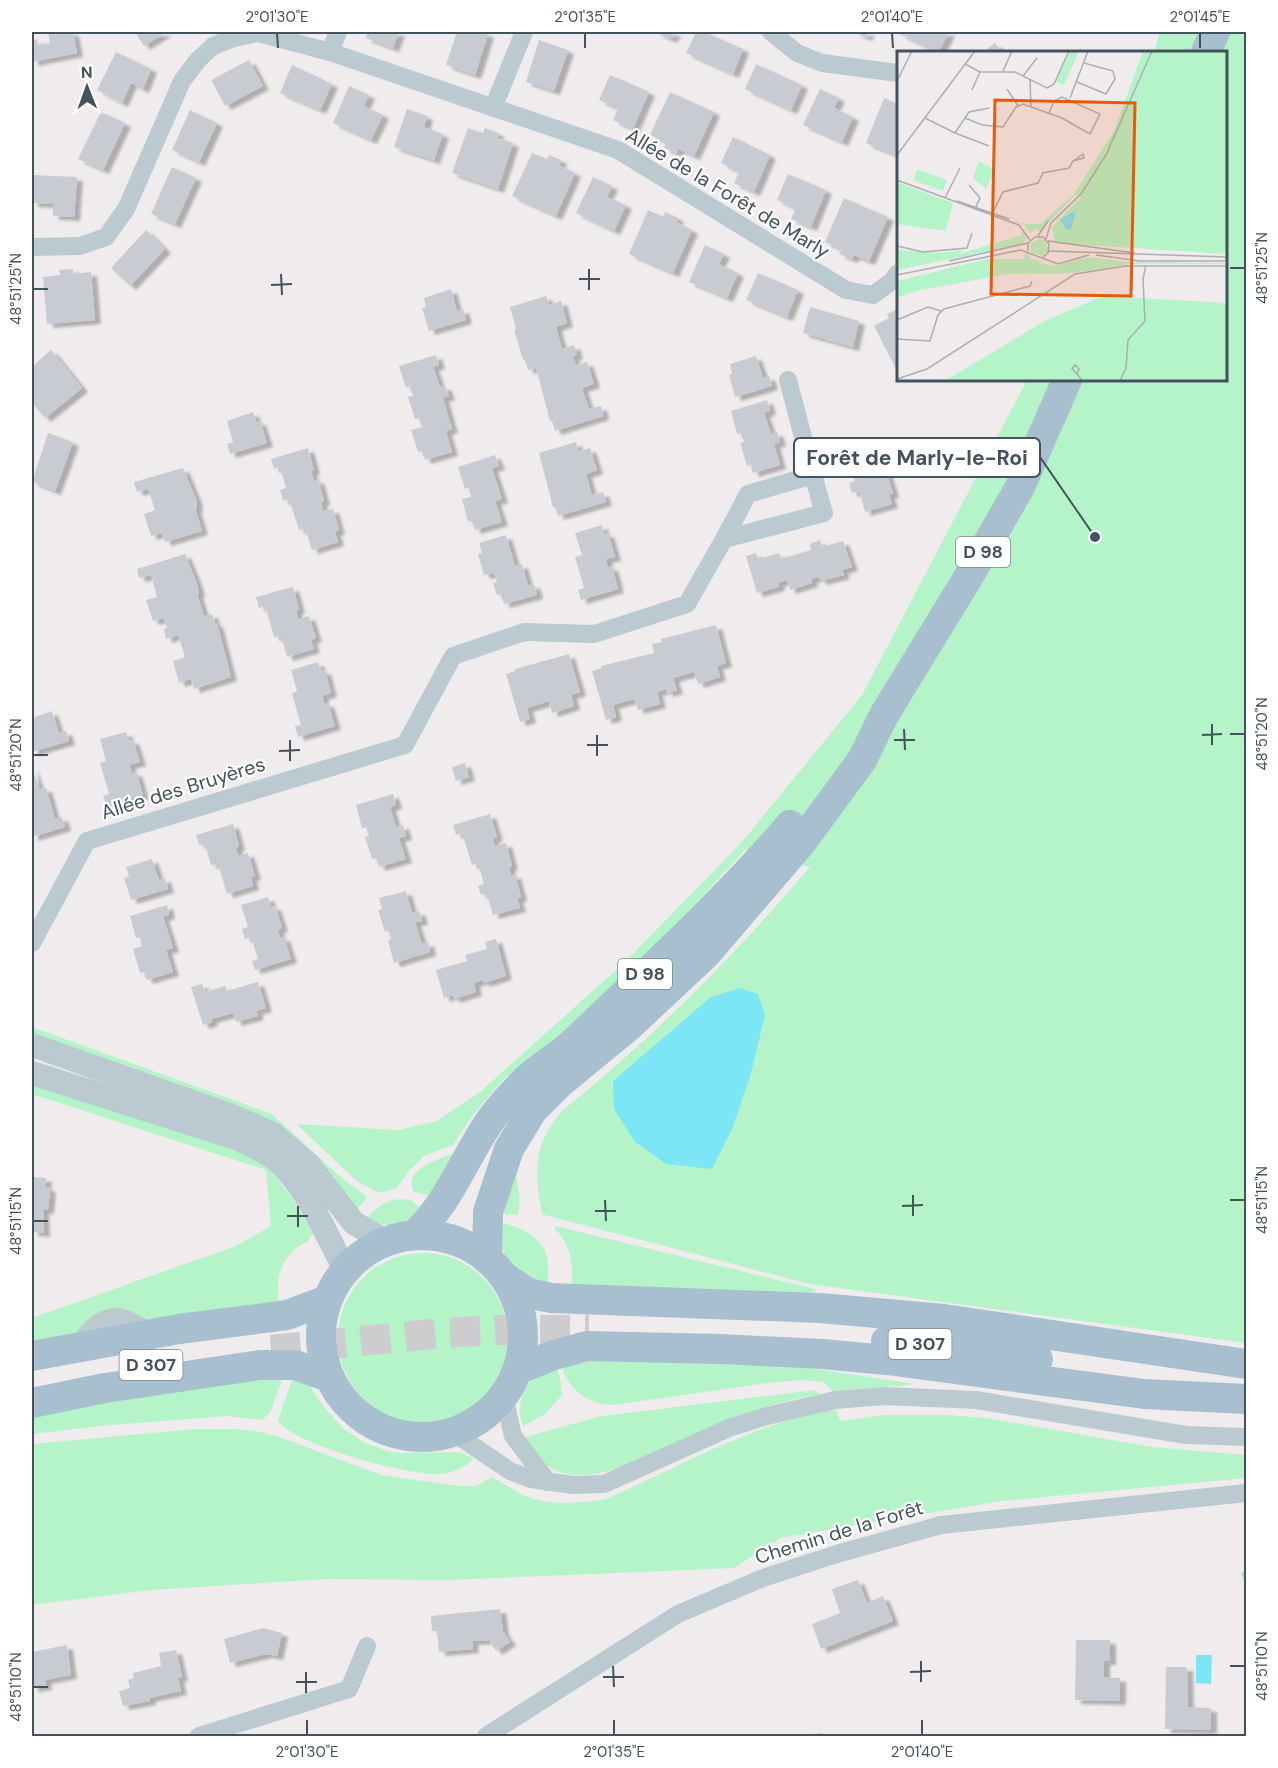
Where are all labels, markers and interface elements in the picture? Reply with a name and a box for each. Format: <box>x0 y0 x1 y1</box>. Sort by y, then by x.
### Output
text: 2°01'30"E <box>245 7 309 27</box>
text: 2°01'35"E <box>554 7 616 27</box>
text: 2°01'40"E <box>861 7 923 27</box>
text: 2°01'45"E <box>1169 7 1231 27</box>
inset map <box>897 51 1227 381</box>
north arrow <box>57 57 117 117</box>
text: N <box>81 62 93 83</box>
street label: Allée de la Forêt de Marly <box>621 122 835 264</box>
text: 48°51'25"N <box>1252 232 1272 304</box>
text: 48°51'25"N <box>6 253 26 325</box>
callout: Forêt de Marly-le-Roi <box>794 438 1040 477</box>
text: Forêt de Marly-le-Roi <box>806 444 1028 472</box>
road number: D 98 <box>956 537 1010 567</box>
text: 48°51'20"N <box>1252 697 1272 771</box>
text: 48°51'20"N <box>6 718 26 792</box>
street label: Allée des Bruyères <box>98 751 268 825</box>
road number: D 98 <box>618 959 672 989</box>
text: 48°51'15"N <box>1252 1166 1272 1234</box>
text: 48°51'15"N <box>6 1187 26 1255</box>
road number: D 307 <box>888 1329 952 1359</box>
road number: D 307 <box>120 1350 182 1380</box>
street label: Chemin de la Forêt <box>752 1494 926 1570</box>
text: 48°51'10"N <box>1252 1631 1272 1701</box>
text: 48°51'10"N <box>6 1652 26 1722</box>
text: 2°01'30"E <box>275 1742 339 1762</box>
text: 2°01'35"E <box>583 1742 645 1762</box>
text: 2°01'40"E <box>891 1742 953 1762</box>

